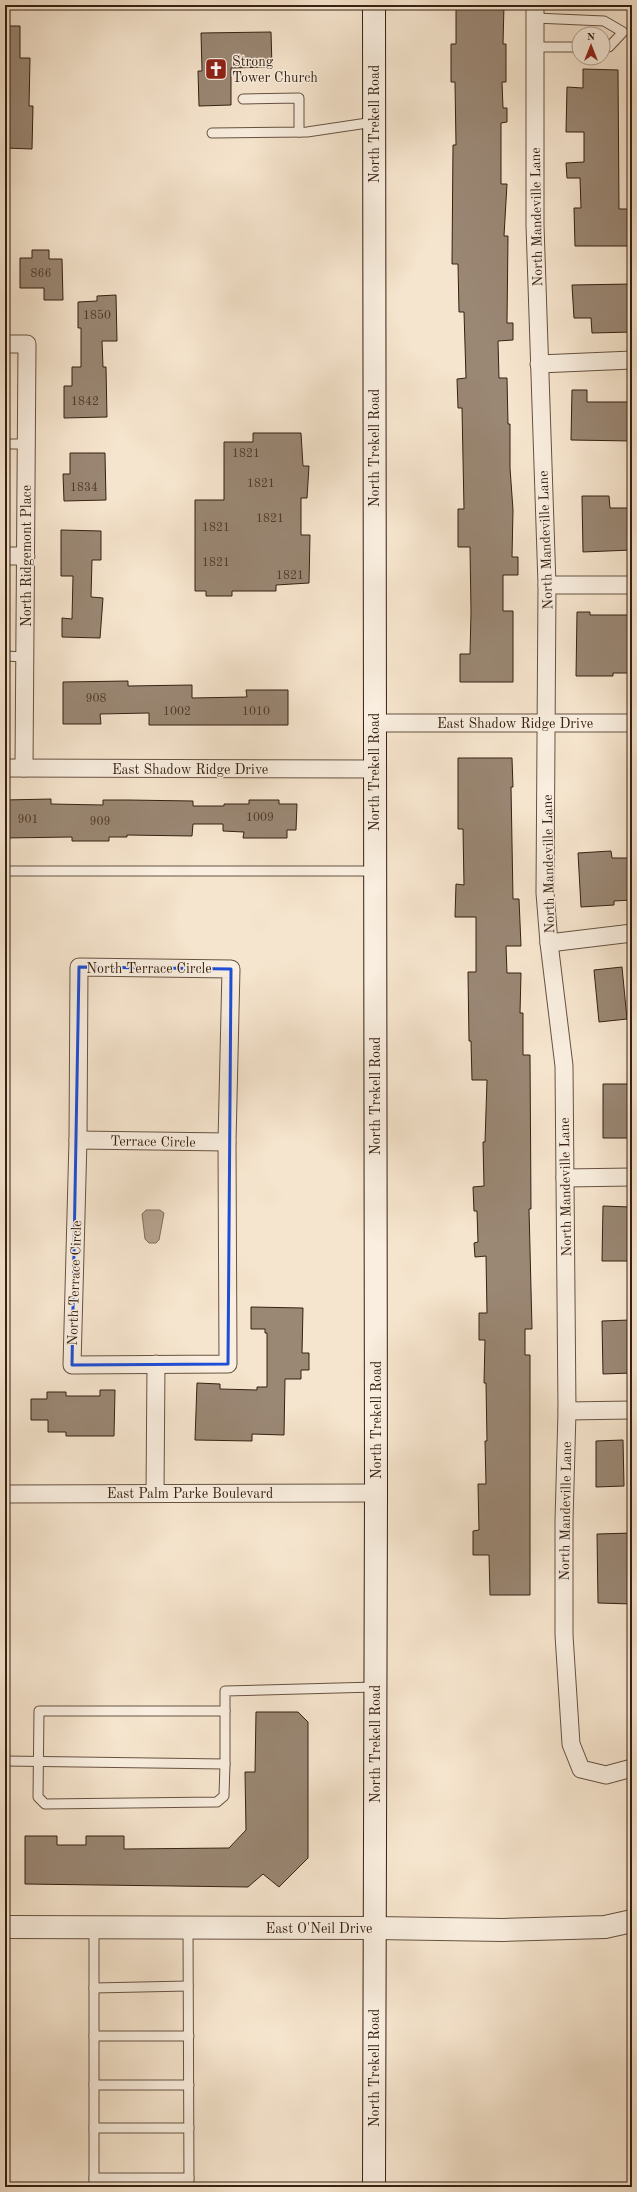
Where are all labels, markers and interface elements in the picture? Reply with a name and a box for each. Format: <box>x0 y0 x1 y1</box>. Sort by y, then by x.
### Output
north arrow <box>571 26 611 66</box>
text: N <box>587 32 596 43</box>
place label: Strong Tower Church <box>232 55 318 85</box>
church icon: Strong Tower Church <box>203 56 229 82</box>
street label: North Trekell Road <box>368 65 382 183</box>
street label: North Mandeville Lane <box>529 147 545 287</box>
house number: 866 <box>31 268 51 280</box>
house number: 1850 <box>83 309 111 322</box>
street label: North Trekell Road <box>368 389 382 507</box>
house number: 1842 <box>71 396 99 408</box>
house number: 1821 <box>232 448 260 460</box>
street label: North Mandeville Lane <box>537 470 555 610</box>
house number: 1821 <box>247 478 275 490</box>
house number: 1834 <box>70 482 98 494</box>
street label: North Ridgemont Place <box>20 485 34 627</box>
house number: 1821 <box>256 513 284 525</box>
house number: 1821 <box>202 522 230 534</box>
house number: 1821 <box>202 557 230 569</box>
house number: 1821 <box>276 570 304 582</box>
house number: 908 <box>86 693 106 705</box>
house number: 1002 <box>163 706 191 718</box>
house number: 1010 <box>242 706 270 718</box>
street label: North Trekell Road <box>368 713 382 831</box>
street label: East Shadow Ridge Drive <box>437 717 593 731</box>
street label: East Shadow Ridge Drive <box>112 763 268 777</box>
street label: North Mandeville Lane <box>541 794 557 934</box>
house number: 1009 <box>246 812 274 824</box>
house number: 901 <box>18 814 38 826</box>
house number: 909 <box>90 816 110 828</box>
street label: North Terrace Circle <box>86 962 212 976</box>
street label: North Trekell Road <box>369 1037 383 1155</box>
street label: North Mandeville Lane <box>558 1117 574 1257</box>
street label: Terrace Circle <box>110 1134 196 1150</box>
street label: North Terrace Circle <box>66 1220 84 1346</box>
street label: North Trekell Road <box>370 1361 384 1479</box>
street label: North Mandeville Lane <box>558 1441 574 1581</box>
street label: East Palm Parke Boulevard <box>107 1487 273 1501</box>
street label: North Trekell Road <box>369 1685 383 1803</box>
street label: East O'Neil Drive <box>266 1922 372 1936</box>
street label: North Trekell Road <box>368 2009 382 2127</box>

